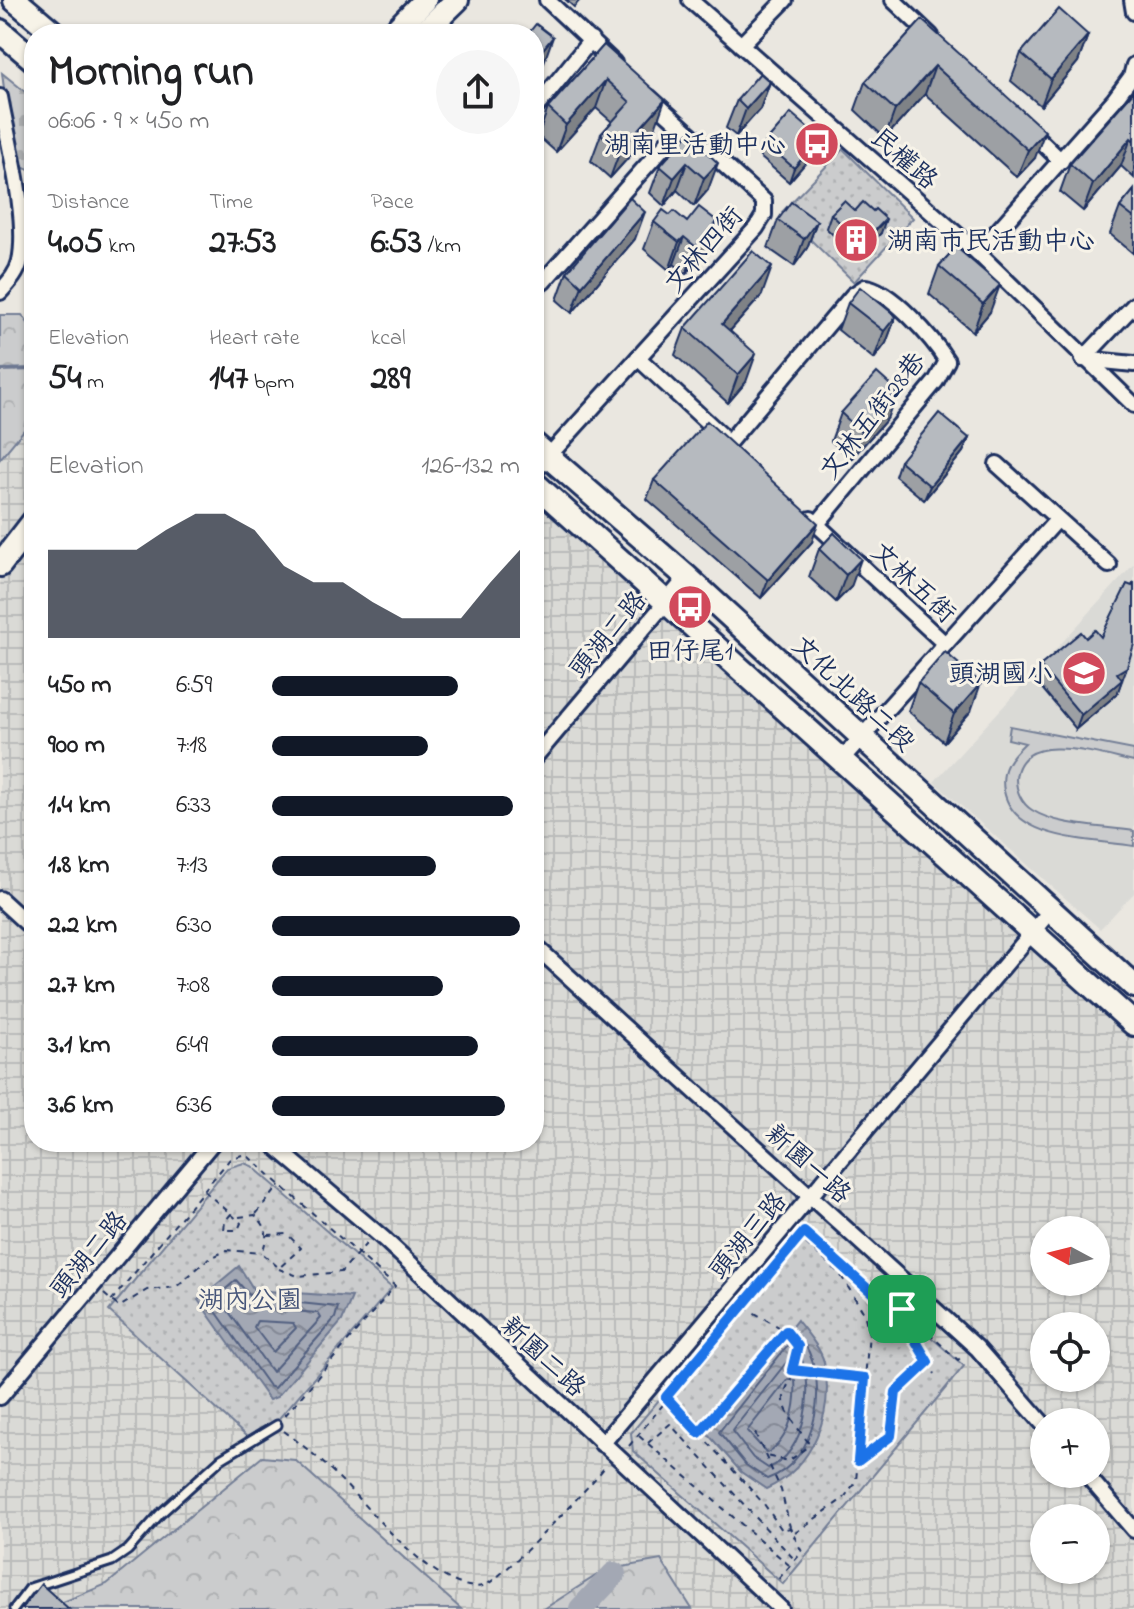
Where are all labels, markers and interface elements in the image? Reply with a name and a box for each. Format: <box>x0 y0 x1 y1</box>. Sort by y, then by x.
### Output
text: Morning run <box>48 41 254 105</box>
button: share <box>436 50 520 134</box>
text: 06:06 · 9 × 450 m <box>48 103 210 141</box>
bus stop icon: 湖南里活動中心 <box>793 120 841 168</box>
street label: 民權路 <box>861 120 945 200</box>
place label: 湖南里活動中心 <box>604 128 786 166</box>
text: Distance <box>48 187 129 219</box>
text: Time <box>209 187 253 219</box>
text: Pace <box>371 187 414 219</box>
street label: 文林四街 <box>657 199 754 303</box>
building icon: 湖南市民活動中心 <box>832 216 880 264</box>
text: 4.05 <box>48 219 103 269</box>
text: 27:53 <box>209 219 277 269</box>
text: 6:53 <box>371 219 422 269</box>
place label: 湖南市民活動中心 <box>887 224 1095 262</box>
text: km <box>103 231 135 263</box>
text: /km <box>422 231 461 263</box>
text: Elevation <box>48 323 129 355</box>
text: Heart rate <box>209 323 300 355</box>
text: kcal <box>371 323 406 355</box>
street label: 文林五街28巷 <box>812 345 936 489</box>
text: 54 <box>48 355 81 405</box>
text: 147 <box>209 355 248 405</box>
text: 289 <box>371 355 411 405</box>
text: m <box>81 367 104 399</box>
text: bpm <box>248 367 294 399</box>
text: Elevation <box>48 448 144 486</box>
text: 126–132 m <box>421 448 520 486</box>
street label: 文林五街 <box>861 535 963 634</box>
bus stop icon: 田仔尾1 <box>666 583 714 631</box>
street label: 頭湖二路 <box>561 584 657 688</box>
street label: 文化北路二段 <box>782 628 922 762</box>
place label: 田仔尾1 <box>647 634 733 672</box>
school or university icon: 頭湖國小 <box>1060 649 1108 697</box>
place label: 頭湖國小 <box>949 657 1053 695</box>
text: 450 m <box>48 667 112 705</box>
text: 6:59 <box>176 667 212 705</box>
text: 900 m <box>48 727 105 765</box>
text: 7:18 <box>176 727 207 765</box>
text: 1.4 km <box>48 787 110 825</box>
text: 6:33 <box>176 787 211 825</box>
text: 1.8 km <box>48 847 109 885</box>
text: 7:13 <box>176 847 208 885</box>
text: 2.2 km <box>48 907 117 945</box>
text: 6:30 <box>176 907 212 945</box>
text: 2.7 km <box>48 967 115 1005</box>
text: 7:08 <box>176 967 210 1005</box>
text: 3.1 km <box>48 1027 110 1065</box>
text: 6:49 <box>176 1027 208 1065</box>
text: 3.6 km <box>48 1087 114 1125</box>
text: 6:36 <box>176 1087 212 1125</box>
street label: 新園一路 <box>756 1116 858 1214</box>
street label: 頭湖三路 <box>701 1185 797 1289</box>
street label: 頭湖二路 <box>42 1204 138 1308</box>
north arrow <box>1030 1216 1110 1296</box>
map controls <box>1030 1216 1110 1584</box>
pin <box>868 1275 936 1343</box>
park label: 湖內公園 <box>198 1283 302 1321</box>
icon: arrive <box>880 1287 924 1331</box>
street label: 新園二路 <box>491 1309 593 1408</box>
button: locate <box>1030 1312 1110 1392</box>
button: + <box>1030 1408 1110 1488</box>
button: − <box>1030 1504 1110 1584</box>

